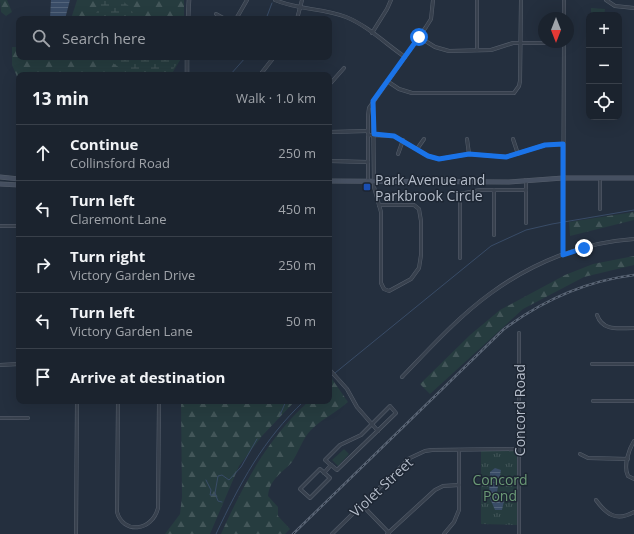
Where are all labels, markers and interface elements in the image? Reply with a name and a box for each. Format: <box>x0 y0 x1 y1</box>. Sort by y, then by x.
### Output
north arrow <box>538 12 574 48</box>
map controls <box>586 12 622 120</box>
button: + <box>586 12 622 48</box>
search box <box>16 16 332 60</box>
icon: search <box>30 27 52 49</box>
text: Search here <box>62 28 146 48</box>
route start <box>410 28 428 46</box>
button: − <box>586 48 622 84</box>
button: locate <box>586 84 622 120</box>
text: 13 min <box>32 87 89 110</box>
text: Walk · 1.0 km <box>236 89 316 107</box>
text: Continue <box>70 134 138 154</box>
icon: ahead <box>32 142 54 164</box>
text: 250 m <box>278 144 316 162</box>
text: Collinsford Road <box>70 154 170 172</box>
place label: Park Avenue and Parkbrook Circle <box>375 170 485 205</box>
marker: Park Avenue and Parkbrook Circle <box>362 182 372 192</box>
text: Turn left <box>70 190 135 210</box>
icon: left <box>32 198 54 220</box>
text: 450 m <box>278 200 316 218</box>
text: Claremont Lane <box>70 210 166 228</box>
route end <box>575 239 593 257</box>
text: Turn right <box>70 246 145 266</box>
icon: right <box>32 254 54 276</box>
text: 250 m <box>278 256 316 274</box>
text: Victory Garden Drive <box>70 266 195 284</box>
text: Turn left <box>70 302 135 322</box>
icon: left <box>32 310 54 332</box>
text: 50 m <box>286 312 316 330</box>
text: Victory Garden Lane <box>70 322 193 340</box>
street label: Concord Road <box>510 364 529 456</box>
icon: arrive <box>32 366 54 388</box>
text: Arrive at destination <box>70 367 225 387</box>
street label: Violet Street <box>345 453 417 521</box>
park label: Concord Pond <box>472 470 528 505</box>

